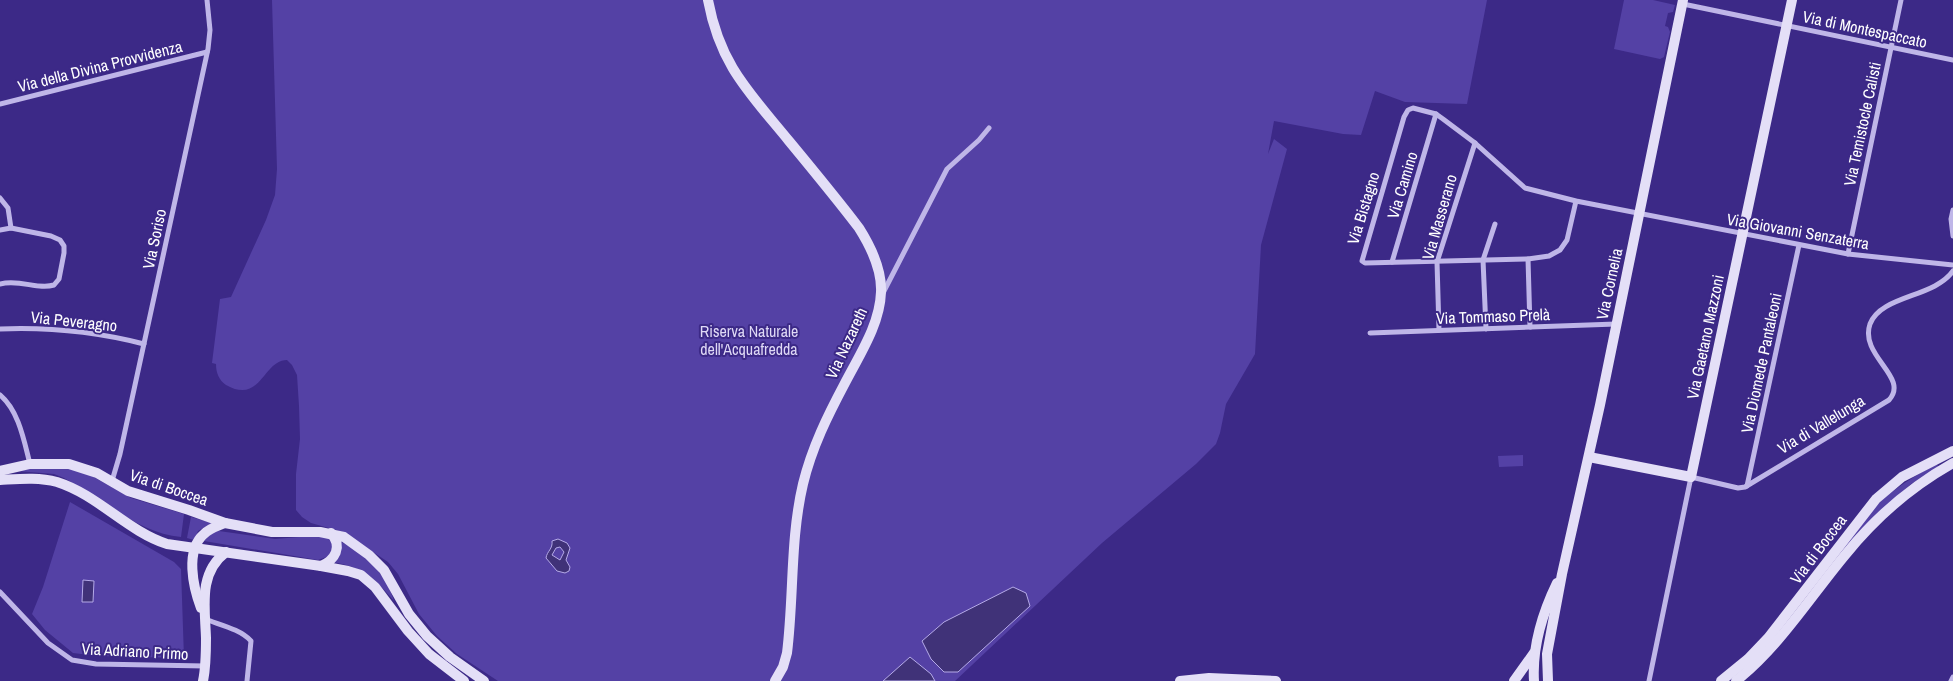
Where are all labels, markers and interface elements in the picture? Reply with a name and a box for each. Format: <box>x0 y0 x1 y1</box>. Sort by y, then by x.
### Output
street label: Via di Montespaccato <box>1801 5 1929 53</box>
street label: Via della Divina Provvidenza <box>15 35 185 97</box>
street label: Via Temistocle Calisti <box>1838 60 1886 188</box>
street label: Via Camino <box>1381 149 1423 221</box>
street label: Via Bistagno <box>1342 169 1384 247</box>
street label: Via Masserano <box>1416 172 1462 262</box>
street label: Via Soriso <box>137 207 171 271</box>
street label: Via Giovanni Senzaterra <box>1725 208 1872 254</box>
street label: Via Cornelia <box>1591 245 1627 322</box>
street label: Via Gaetano Mazzoni <box>1681 273 1729 401</box>
street label: Via Diomede Pantaleoni <box>1735 291 1787 435</box>
street label: Via Tommaso Prelà <box>1436 303 1551 329</box>
street label: Via Nazareth <box>820 304 872 382</box>
street label: Via Peveragno <box>30 306 118 336</box>
park label: Riserva Naturale dell'Acquafredda <box>700 320 798 360</box>
street label: Via di Vallelunga <box>1773 389 1869 459</box>
street label: Via di Boccea <box>127 463 212 511</box>
street label: Via di Boccea <box>1785 509 1852 588</box>
street label: Via Adriano Primo <box>81 637 189 665</box>

